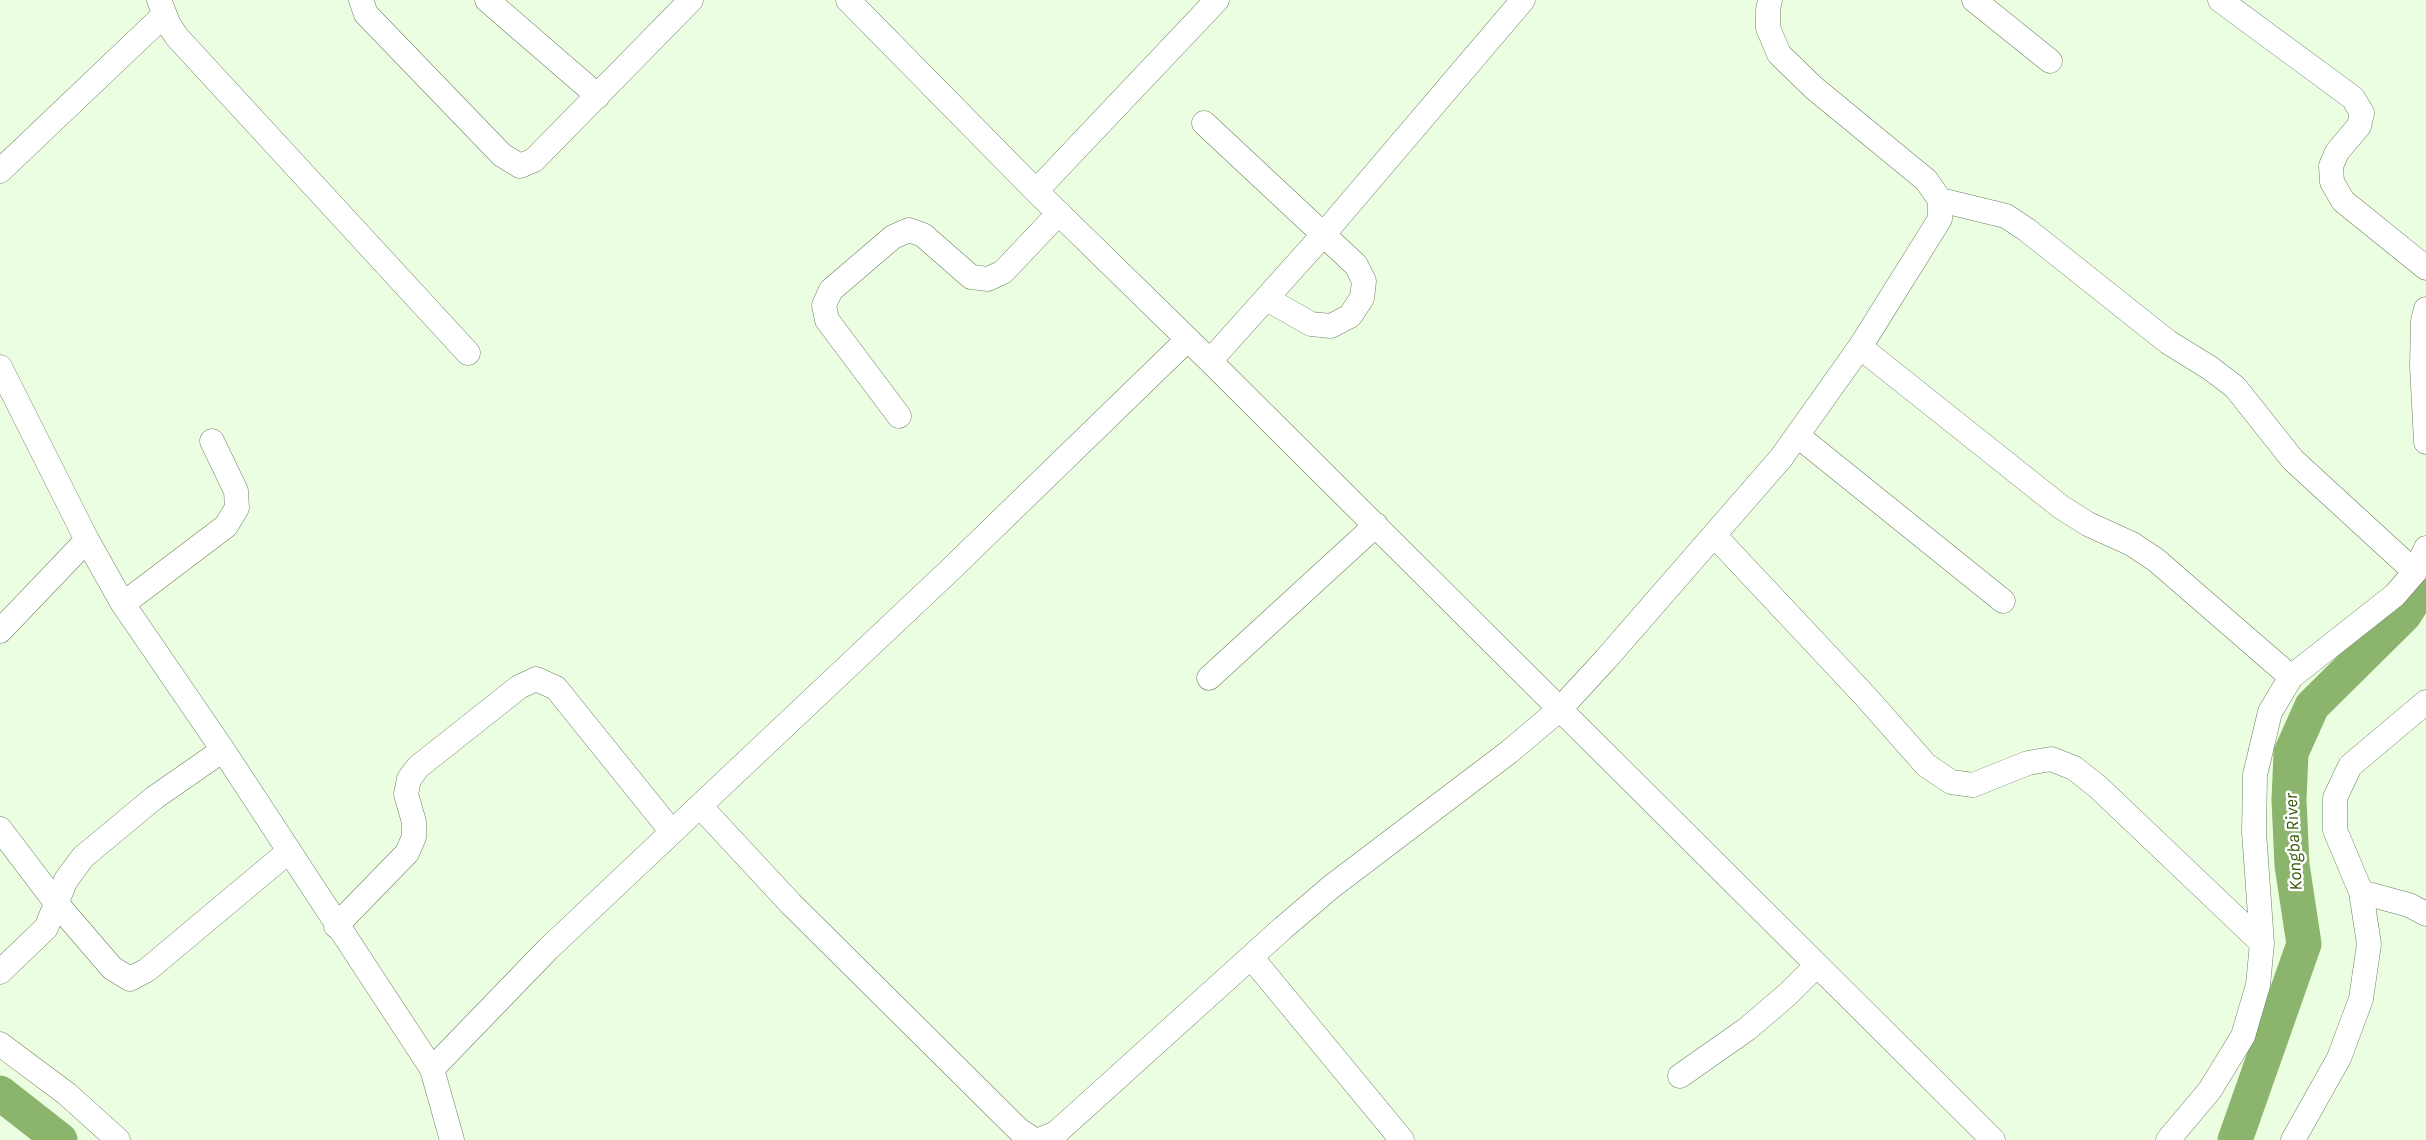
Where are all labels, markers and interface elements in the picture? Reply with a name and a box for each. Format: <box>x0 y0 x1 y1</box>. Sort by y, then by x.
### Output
water label: Kongba River <box>2281 793 2307 891</box>

